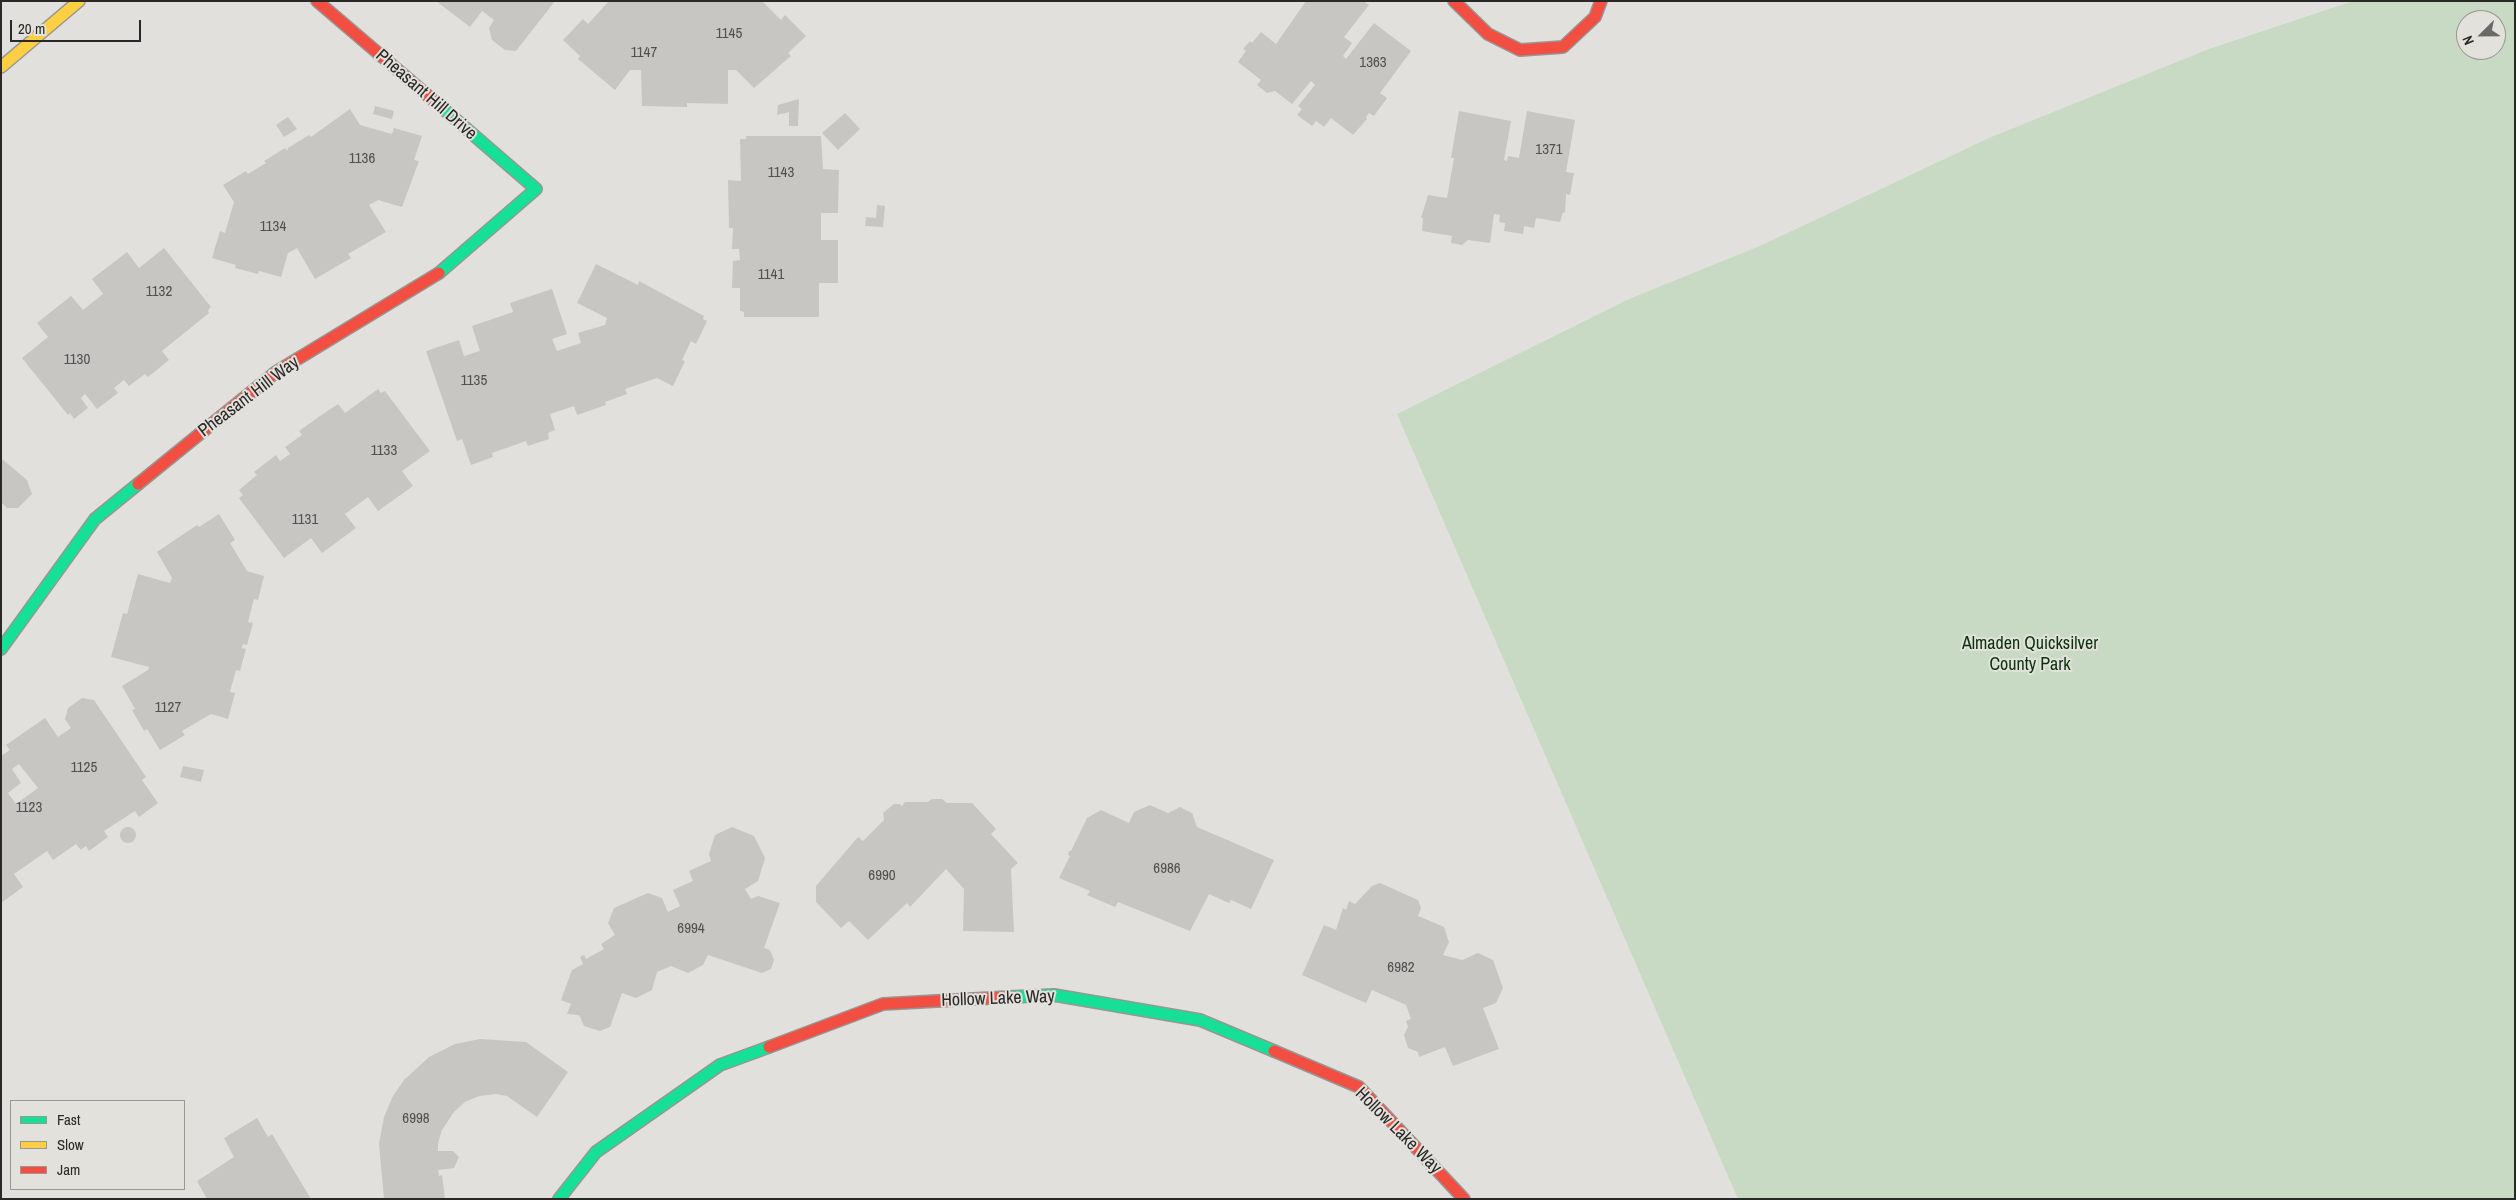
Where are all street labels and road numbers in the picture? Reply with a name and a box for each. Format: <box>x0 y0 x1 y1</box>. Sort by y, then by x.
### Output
street label: Pheasant Hill Drive <box>371 45 481 145</box>
street label: Pheasant Hill Way <box>194 352 304 442</box>
street label: Hollow Lake Way <box>941 986 1055 1012</box>
street label: Hollow Lake Way <box>1350 1083 1446 1179</box>

